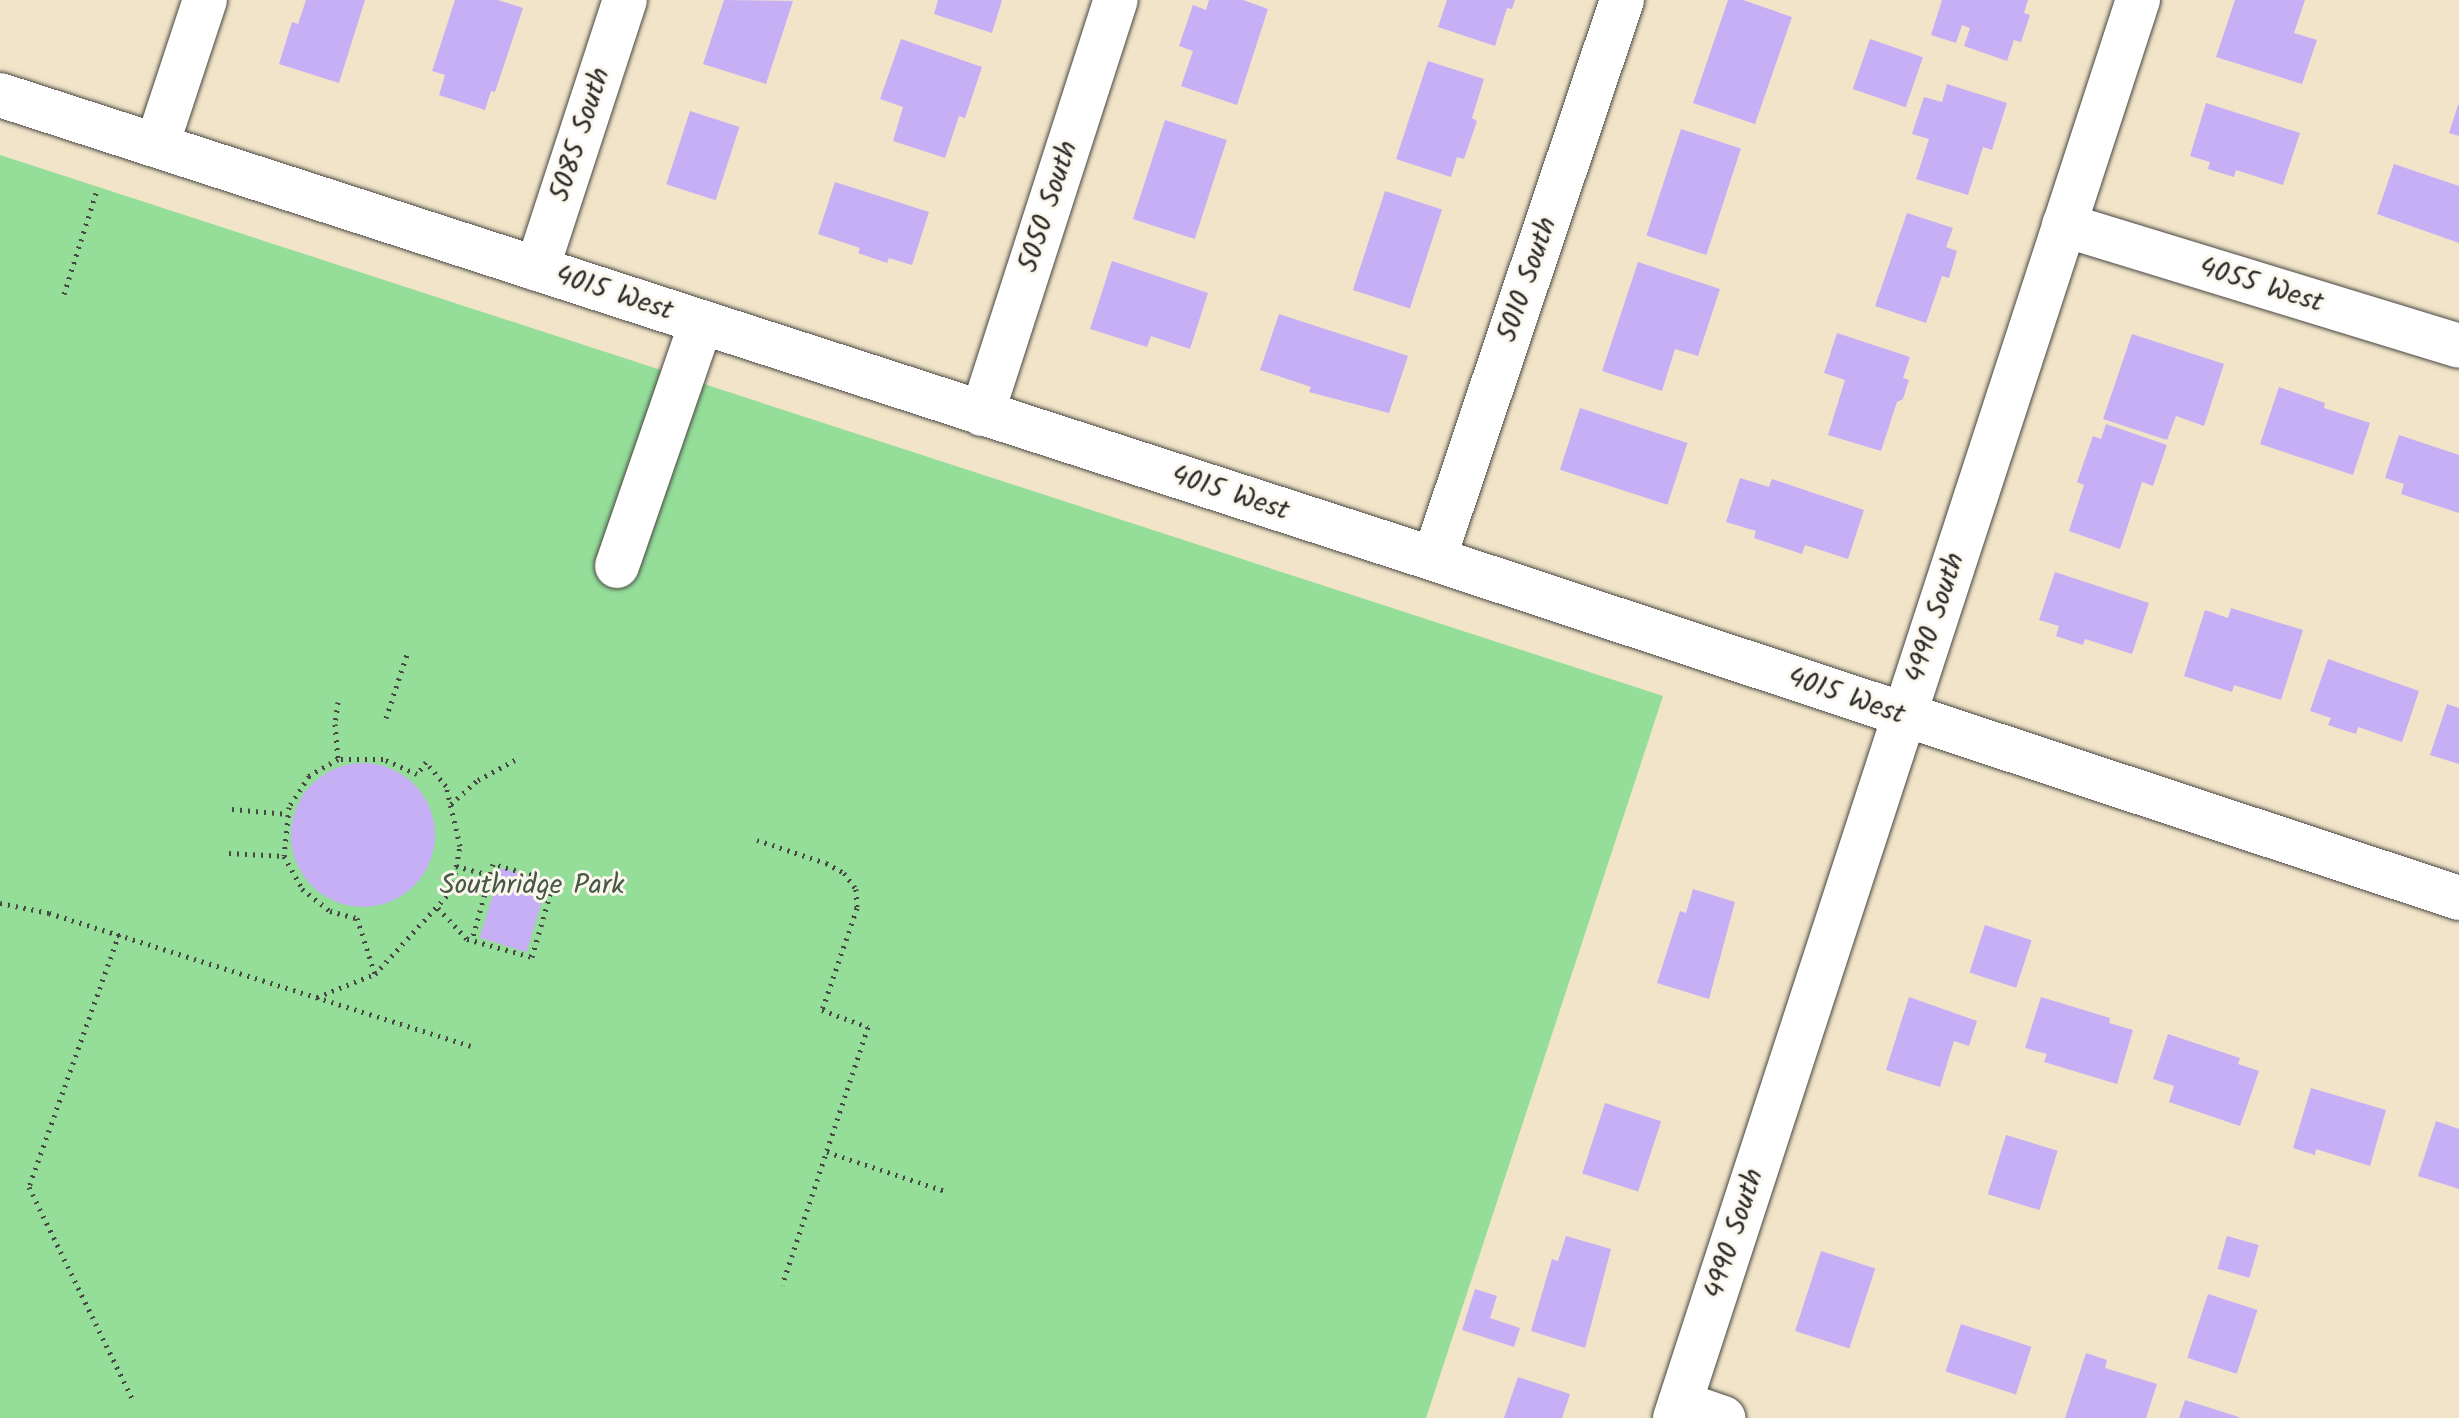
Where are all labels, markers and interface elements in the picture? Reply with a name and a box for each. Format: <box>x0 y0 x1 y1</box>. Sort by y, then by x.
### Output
street label: 5085 South <box>544 64 618 206</box>
street label: 5050 South <box>1012 137 1086 277</box>
street label: 5010 South <box>1491 213 1565 347</box>
street label: 4055 West <box>2195 251 2327 321</box>
street label: 4015 West <box>551 259 677 329</box>
street label: 4015 West <box>1167 459 1293 529</box>
street label: 4990 South <box>1899 549 1973 687</box>
street label: 4015 West <box>1783 661 1909 733</box>
park label: Southridge Park <box>440 869 624 903</box>
street label: 4990 South <box>1698 1165 1772 1303</box>

